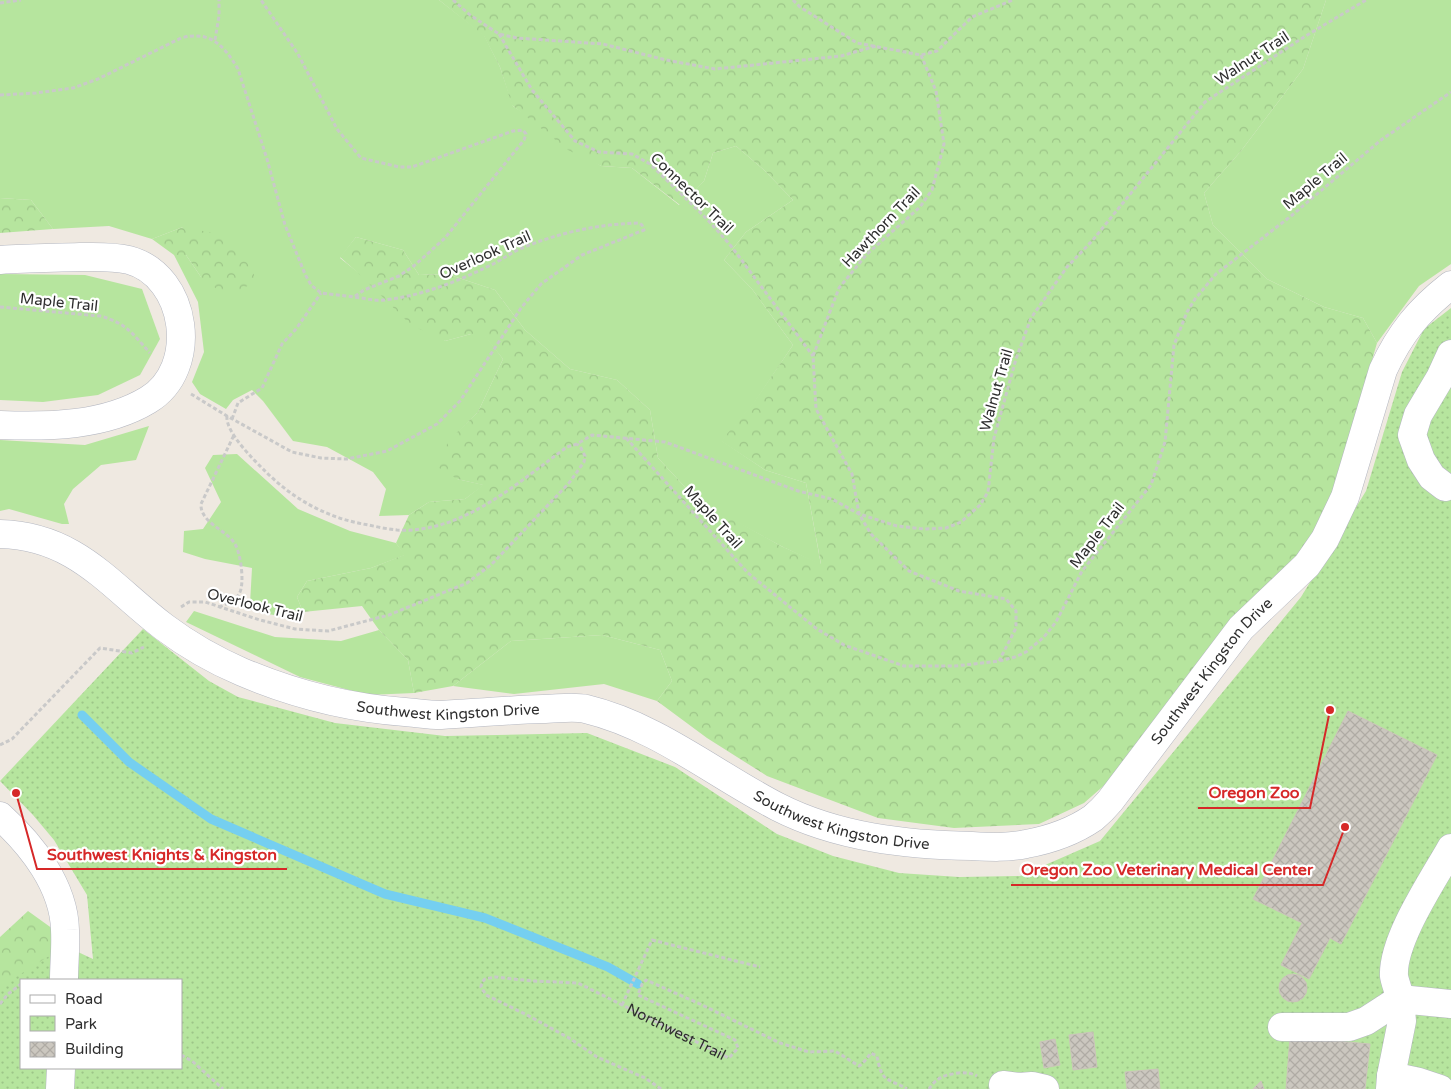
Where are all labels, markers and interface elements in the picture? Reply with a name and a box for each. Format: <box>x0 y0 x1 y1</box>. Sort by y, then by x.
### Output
street label: Walnut Trail <box>1212 27 1292 89</box>
street label: Connector Trail <box>647 149 737 237</box>
street label: Maple Trail <box>1279 149 1351 213</box>
street label: Hawthorn Trail <box>838 183 924 271</box>
street label: Overlook Trail <box>436 227 534 283</box>
street label: Maple Trail <box>19 289 99 315</box>
street label: Walnut Trail <box>976 347 1016 433</box>
street label: Maple Trail <box>680 482 746 552</box>
street label: Maple Trail <box>1066 499 1128 571</box>
street label: Overlook Trail <box>205 584 305 626</box>
street label: Southwest Kingston Drive <box>1147 594 1276 748</box>
street label: Southwest Kingston Drive <box>355 697 540 724</box>
callout: Oregon Zoo <box>1198 777 1310 808</box>
text: Oregon Zoo <box>1208 783 1300 803</box>
street label: Southwest Kingston Drive <box>750 786 930 853</box>
callout: Southwest Knights & Kingston <box>37 838 287 869</box>
text: Southwest Knights & Kingston <box>47 845 277 865</box>
callout: Oregon Zoo Veterinary Medical Center <box>1011 854 1323 885</box>
text: Oregon Zoo Veterinary Medical Center <box>1021 860 1314 880</box>
legend <box>20 979 182 1069</box>
text: Road <box>65 990 103 1008</box>
street label: Northwest Trail <box>624 1000 729 1064</box>
text: Park <box>65 1015 97 1033</box>
text: Building <box>65 1040 124 1058</box>

